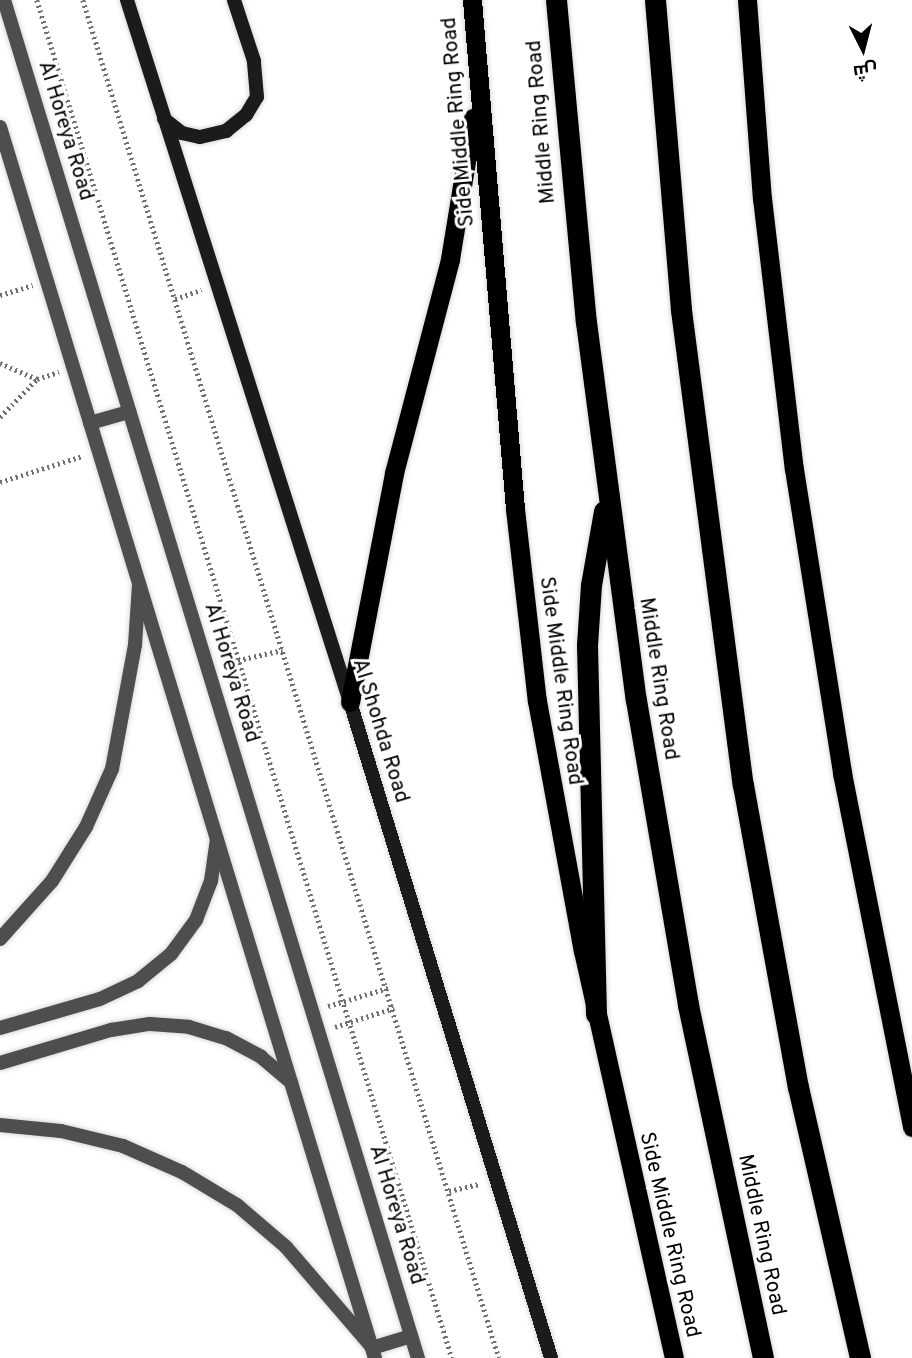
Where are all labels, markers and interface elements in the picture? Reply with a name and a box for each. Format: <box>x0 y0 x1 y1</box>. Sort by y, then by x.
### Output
north arrow <box>828 14 898 84</box>
street label: Side Middle Ring Road <box>437 16 481 228</box>
street label: Middle Ring Road <box>522 39 562 205</box>
text: ش <box>852 57 879 83</box>
street label: Al Horeya Road <box>32 58 98 204</box>
street label: Side Middle Ring Road <box>533 575 587 787</box>
street label: Middle Ring Road <box>633 596 683 762</box>
street label: Al Horeya Road <box>198 600 264 746</box>
street label: Al Shohda Road <box>346 656 414 806</box>
street label: Side Middle Ring Road <box>633 1130 705 1340</box>
street label: Al Horeya Road <box>363 1142 429 1288</box>
street label: Middle Ring Road <box>732 1152 790 1318</box>

